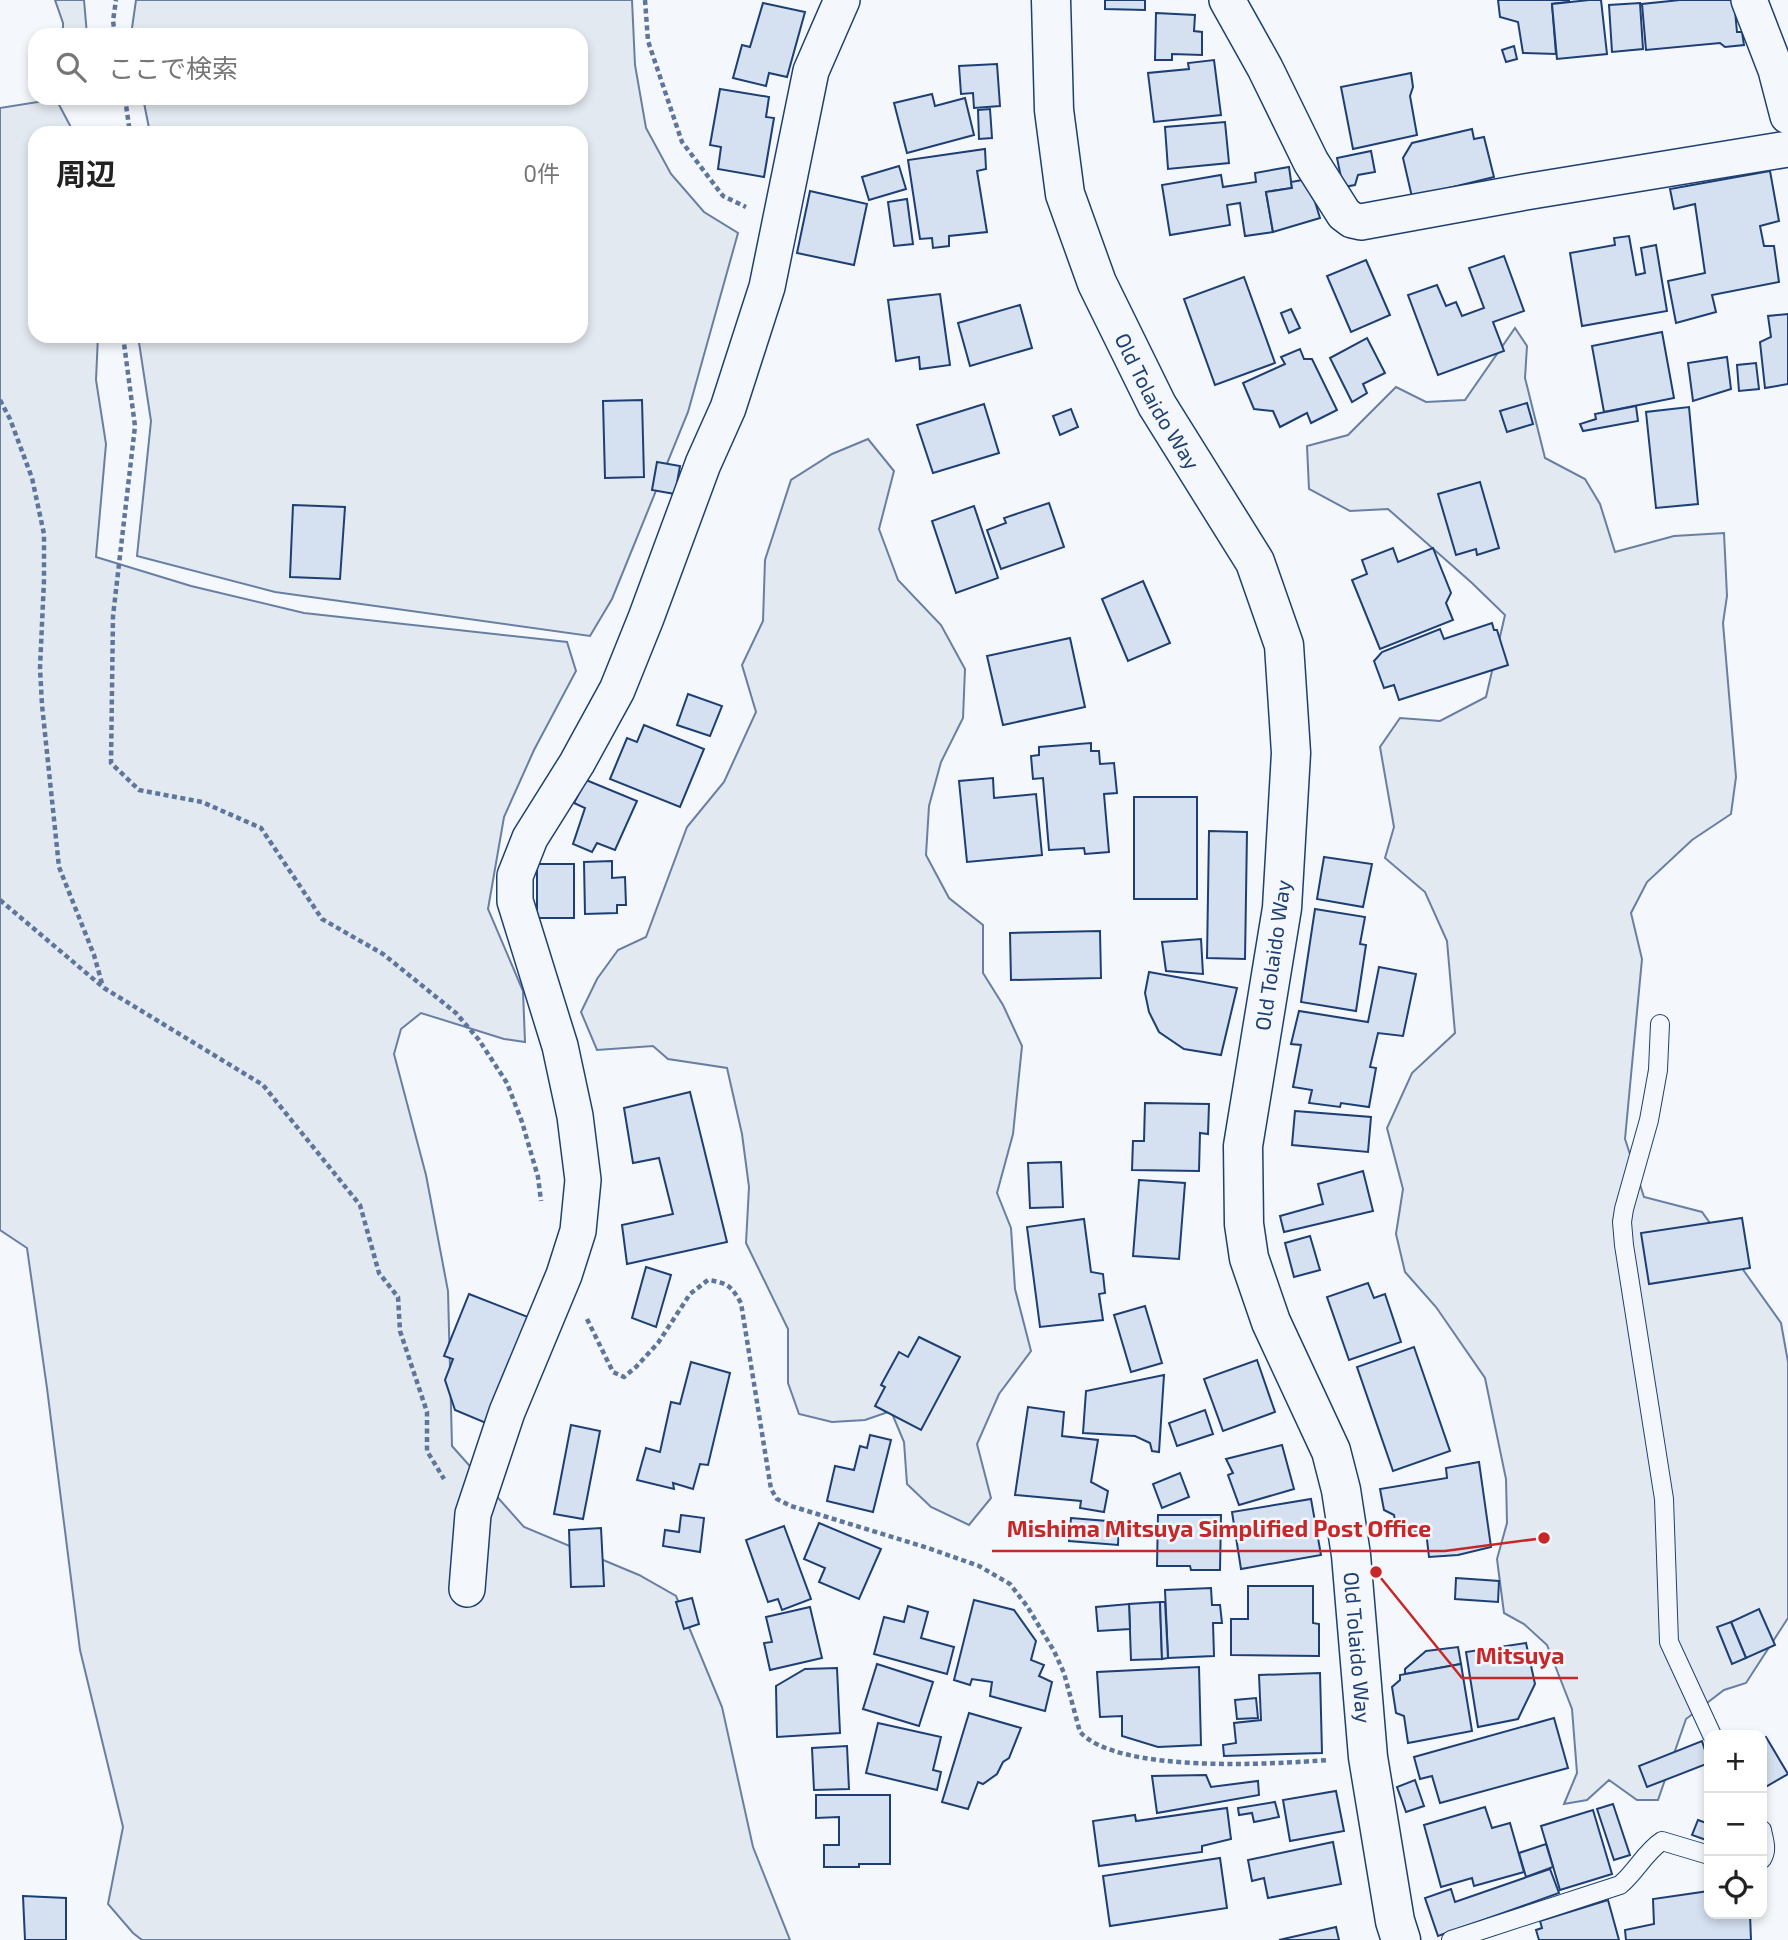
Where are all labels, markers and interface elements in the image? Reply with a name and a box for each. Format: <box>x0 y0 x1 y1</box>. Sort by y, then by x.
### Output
search box <box>28 28 588 105</box>
icon: search <box>52 48 90 86</box>
text: ここで検索 <box>108 52 238 83</box>
text: 周辺 <box>56 155 116 191</box>
text: 0件 <box>523 159 560 187</box>
street label: Old Tolaido Way <box>1111 328 1206 473</box>
street label: Old Tolaido Way <box>1249 878 1295 1032</box>
callout: Mishima Mitsuya Simplified Post Office <box>992 1507 1445 1551</box>
text: Mishima Mitsuya Simplified Post Office <box>1007 1514 1431 1542</box>
street label: Old Tolaido Way <box>1340 1571 1378 1724</box>
callout: Mitsuya <box>1462 1634 1578 1678</box>
text: Mitsuya <box>1476 1641 1564 1669</box>
map controls <box>1704 1730 1767 1919</box>
button: + <box>1704 1730 1767 1793</box>
button: − <box>1704 1793 1767 1856</box>
button: locate <box>1704 1856 1767 1919</box>

